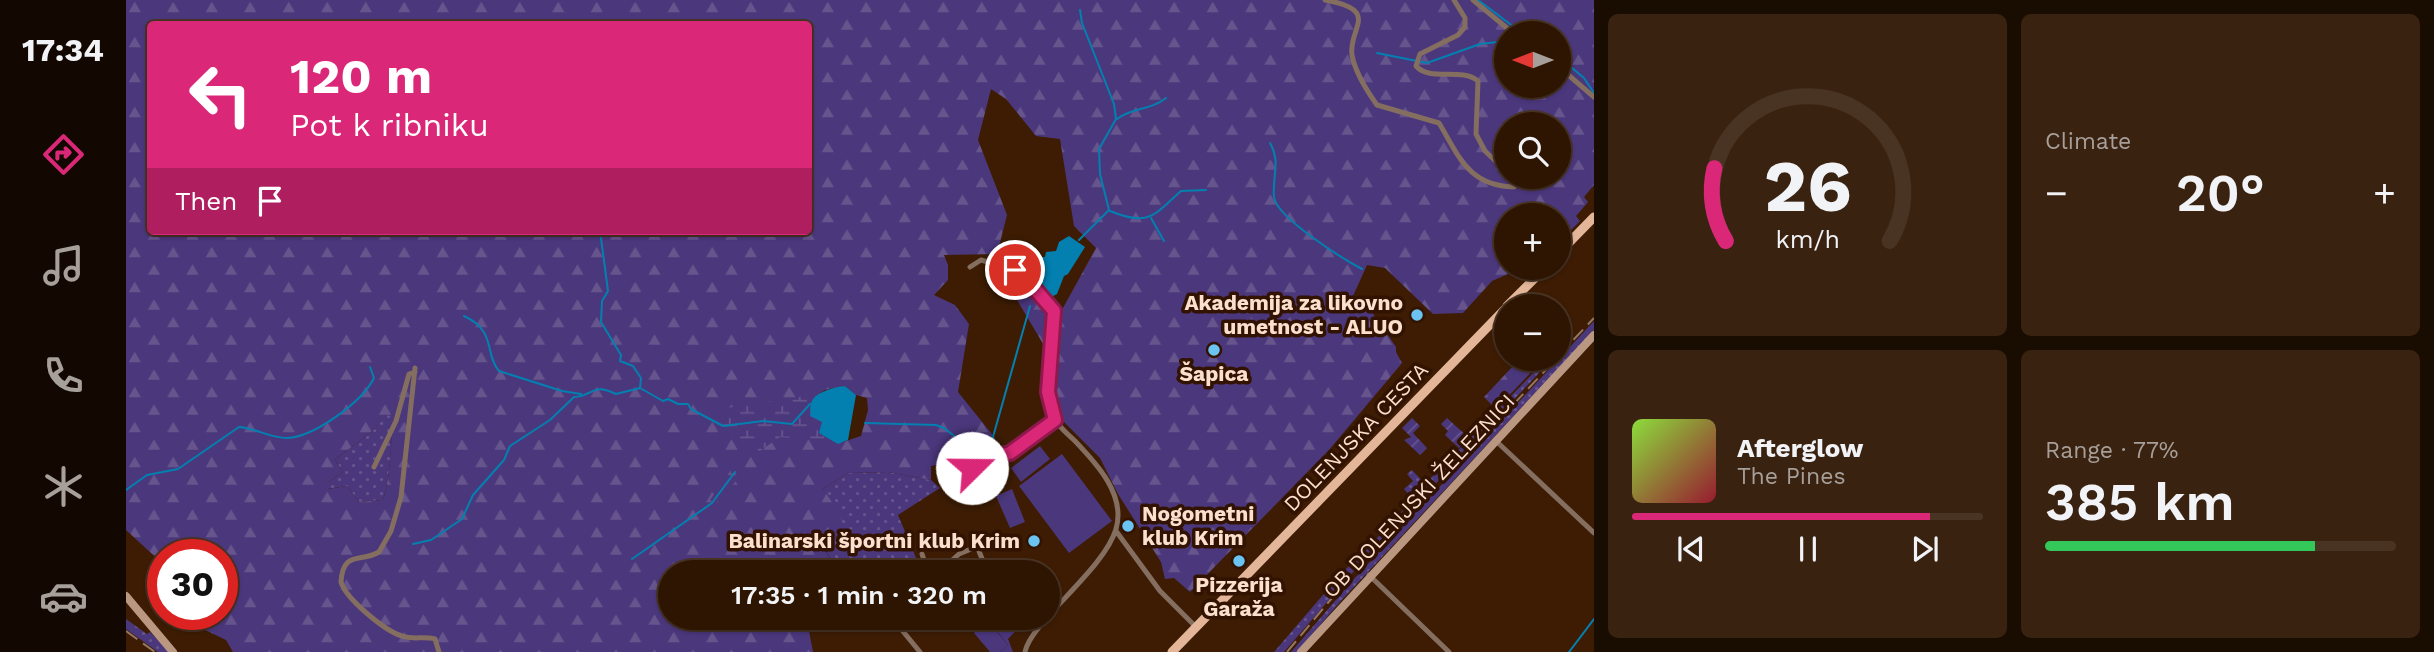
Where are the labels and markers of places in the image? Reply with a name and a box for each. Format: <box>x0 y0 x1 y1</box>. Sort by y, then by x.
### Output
pin <box>985 240 1045 300</box>
place label: Akademija za likovno umetnost - ALUO <box>1184 290 1403 339</box>
marker: Akademija za likovno umetnost - ALUO <box>1409 307 1425 323</box>
marker: Šapica <box>1206 342 1222 358</box>
place label: Šapica <box>1180 361 1249 386</box>
place label: Nogometni klub Krim <box>1142 501 1254 550</box>
marker: Nogometni klub Krim <box>1120 518 1136 534</box>
place label: Balinarski športni klub Krim <box>728 528 1020 553</box>
marker: Balinarski športni klub Krim <box>1026 533 1042 549</box>
marker: Pizzerija Garaža <box>1231 553 1247 569</box>
place label: Pizzerija Garaža <box>1195 572 1283 621</box>

